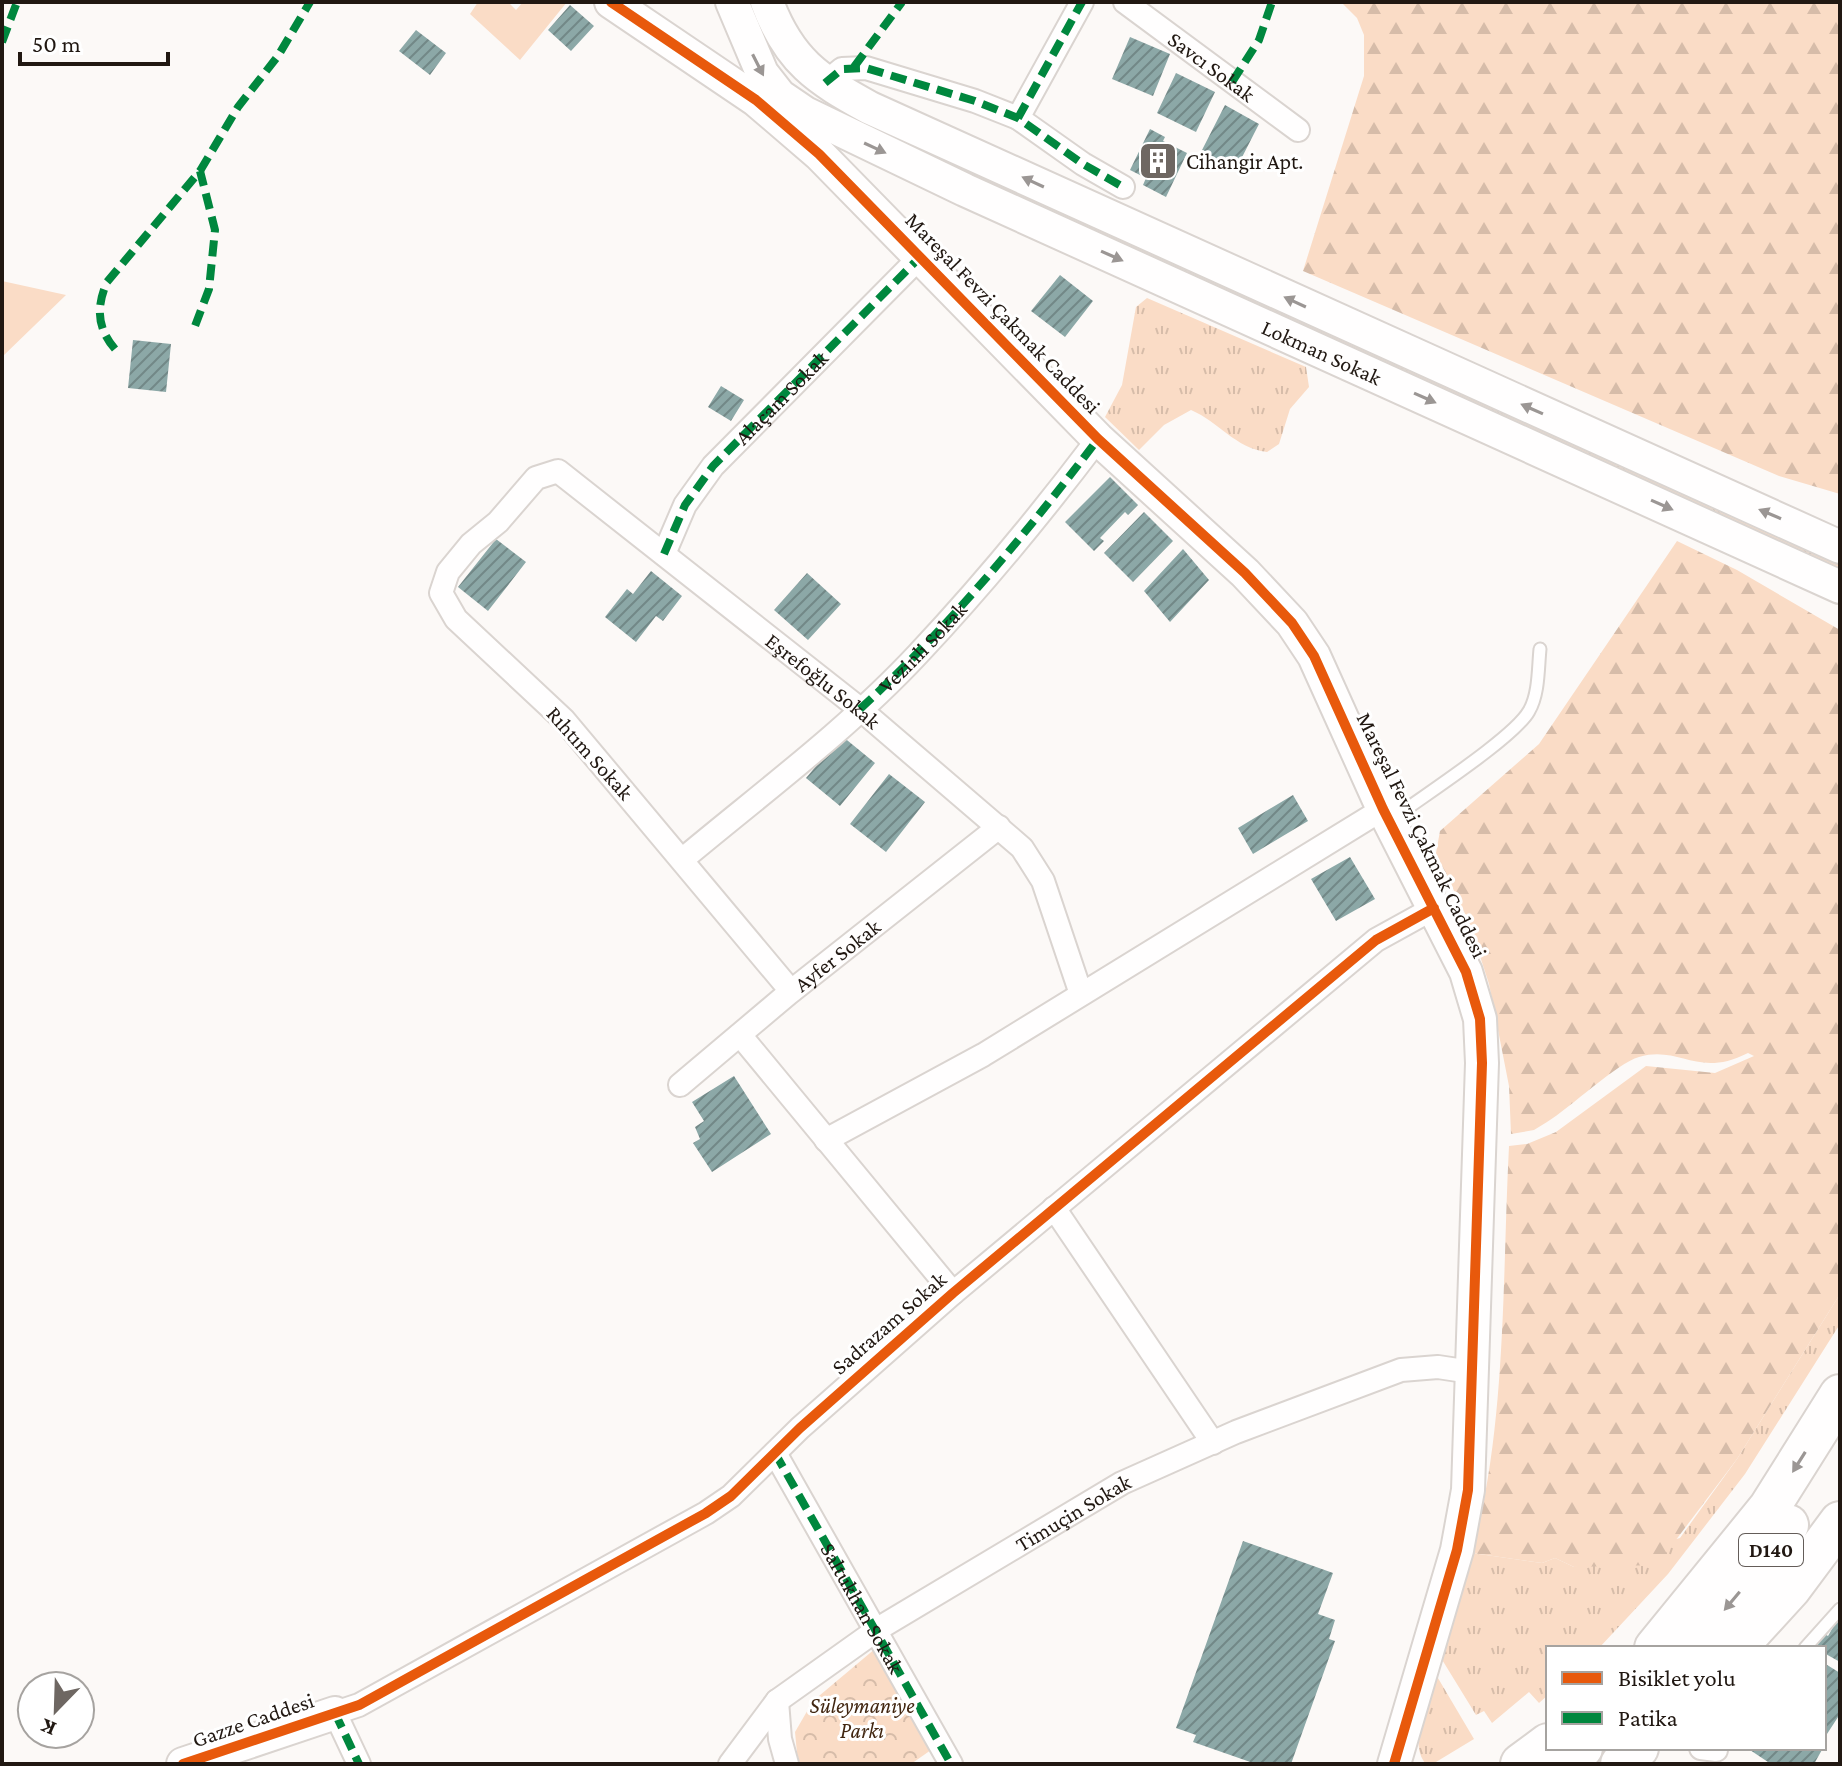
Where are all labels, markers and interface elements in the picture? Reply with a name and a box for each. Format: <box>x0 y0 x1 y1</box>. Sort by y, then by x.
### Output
scale bar <box>20 16 168 66</box>
street label: Savcı Sokak <box>1164 26 1261 107</box>
text: 50 m <box>32 30 81 57</box>
one-way arrow <box>752 54 765 77</box>
building icon: Cihangir Apt. <box>1137 140 1179 182</box>
one-way arrow <box>863 141 887 155</box>
place label: Cihangir Apt. <box>1186 149 1303 174</box>
one-way arrow <box>1021 175 1044 189</box>
street label: Mareşal Fevzi Çakmak Caddesi <box>900 207 1106 419</box>
one-way arrow <box>1100 249 1123 262</box>
one-way arrow <box>1283 295 1306 309</box>
street label: Lokman Sokak <box>1258 314 1386 390</box>
street label: Alaçam Sokak <box>729 345 833 449</box>
one-way arrow <box>1413 391 1437 404</box>
one-way arrow <box>1520 402 1543 416</box>
one-way arrow <box>1650 498 1673 512</box>
one-way arrow <box>1758 507 1781 520</box>
street label: Vezinli Sokak <box>873 596 972 698</box>
street label: Eşrefoğlu Sokak <box>761 627 886 734</box>
street label: Rıhtım Sokak <box>542 701 639 805</box>
street label: Mareşal Fevzi Çakmak Caddesi <box>1352 708 1492 962</box>
street label: Ayfer Sokak <box>789 913 886 997</box>
street label: Sadrazam Sokak <box>827 1266 952 1379</box>
one-way arrow <box>1792 1451 1807 1472</box>
street label: Timuçin Sokak <box>1011 1468 1135 1556</box>
road number: D140 <box>1739 1534 1803 1566</box>
street label: Saltukhan Sokak <box>816 1538 910 1678</box>
one-way arrow <box>1724 1591 1741 1611</box>
legend <box>1546 1646 1826 1750</box>
text: Bisiklet yolu <box>1618 1664 1736 1691</box>
north arrow <box>16 1670 96 1750</box>
street label: Gazze Caddesi <box>189 1687 317 1752</box>
park label: Süleymaniye Parkı <box>809 1693 915 1743</box>
text: Patika <box>1618 1704 1677 1731</box>
text: K <box>36 1713 60 1742</box>

